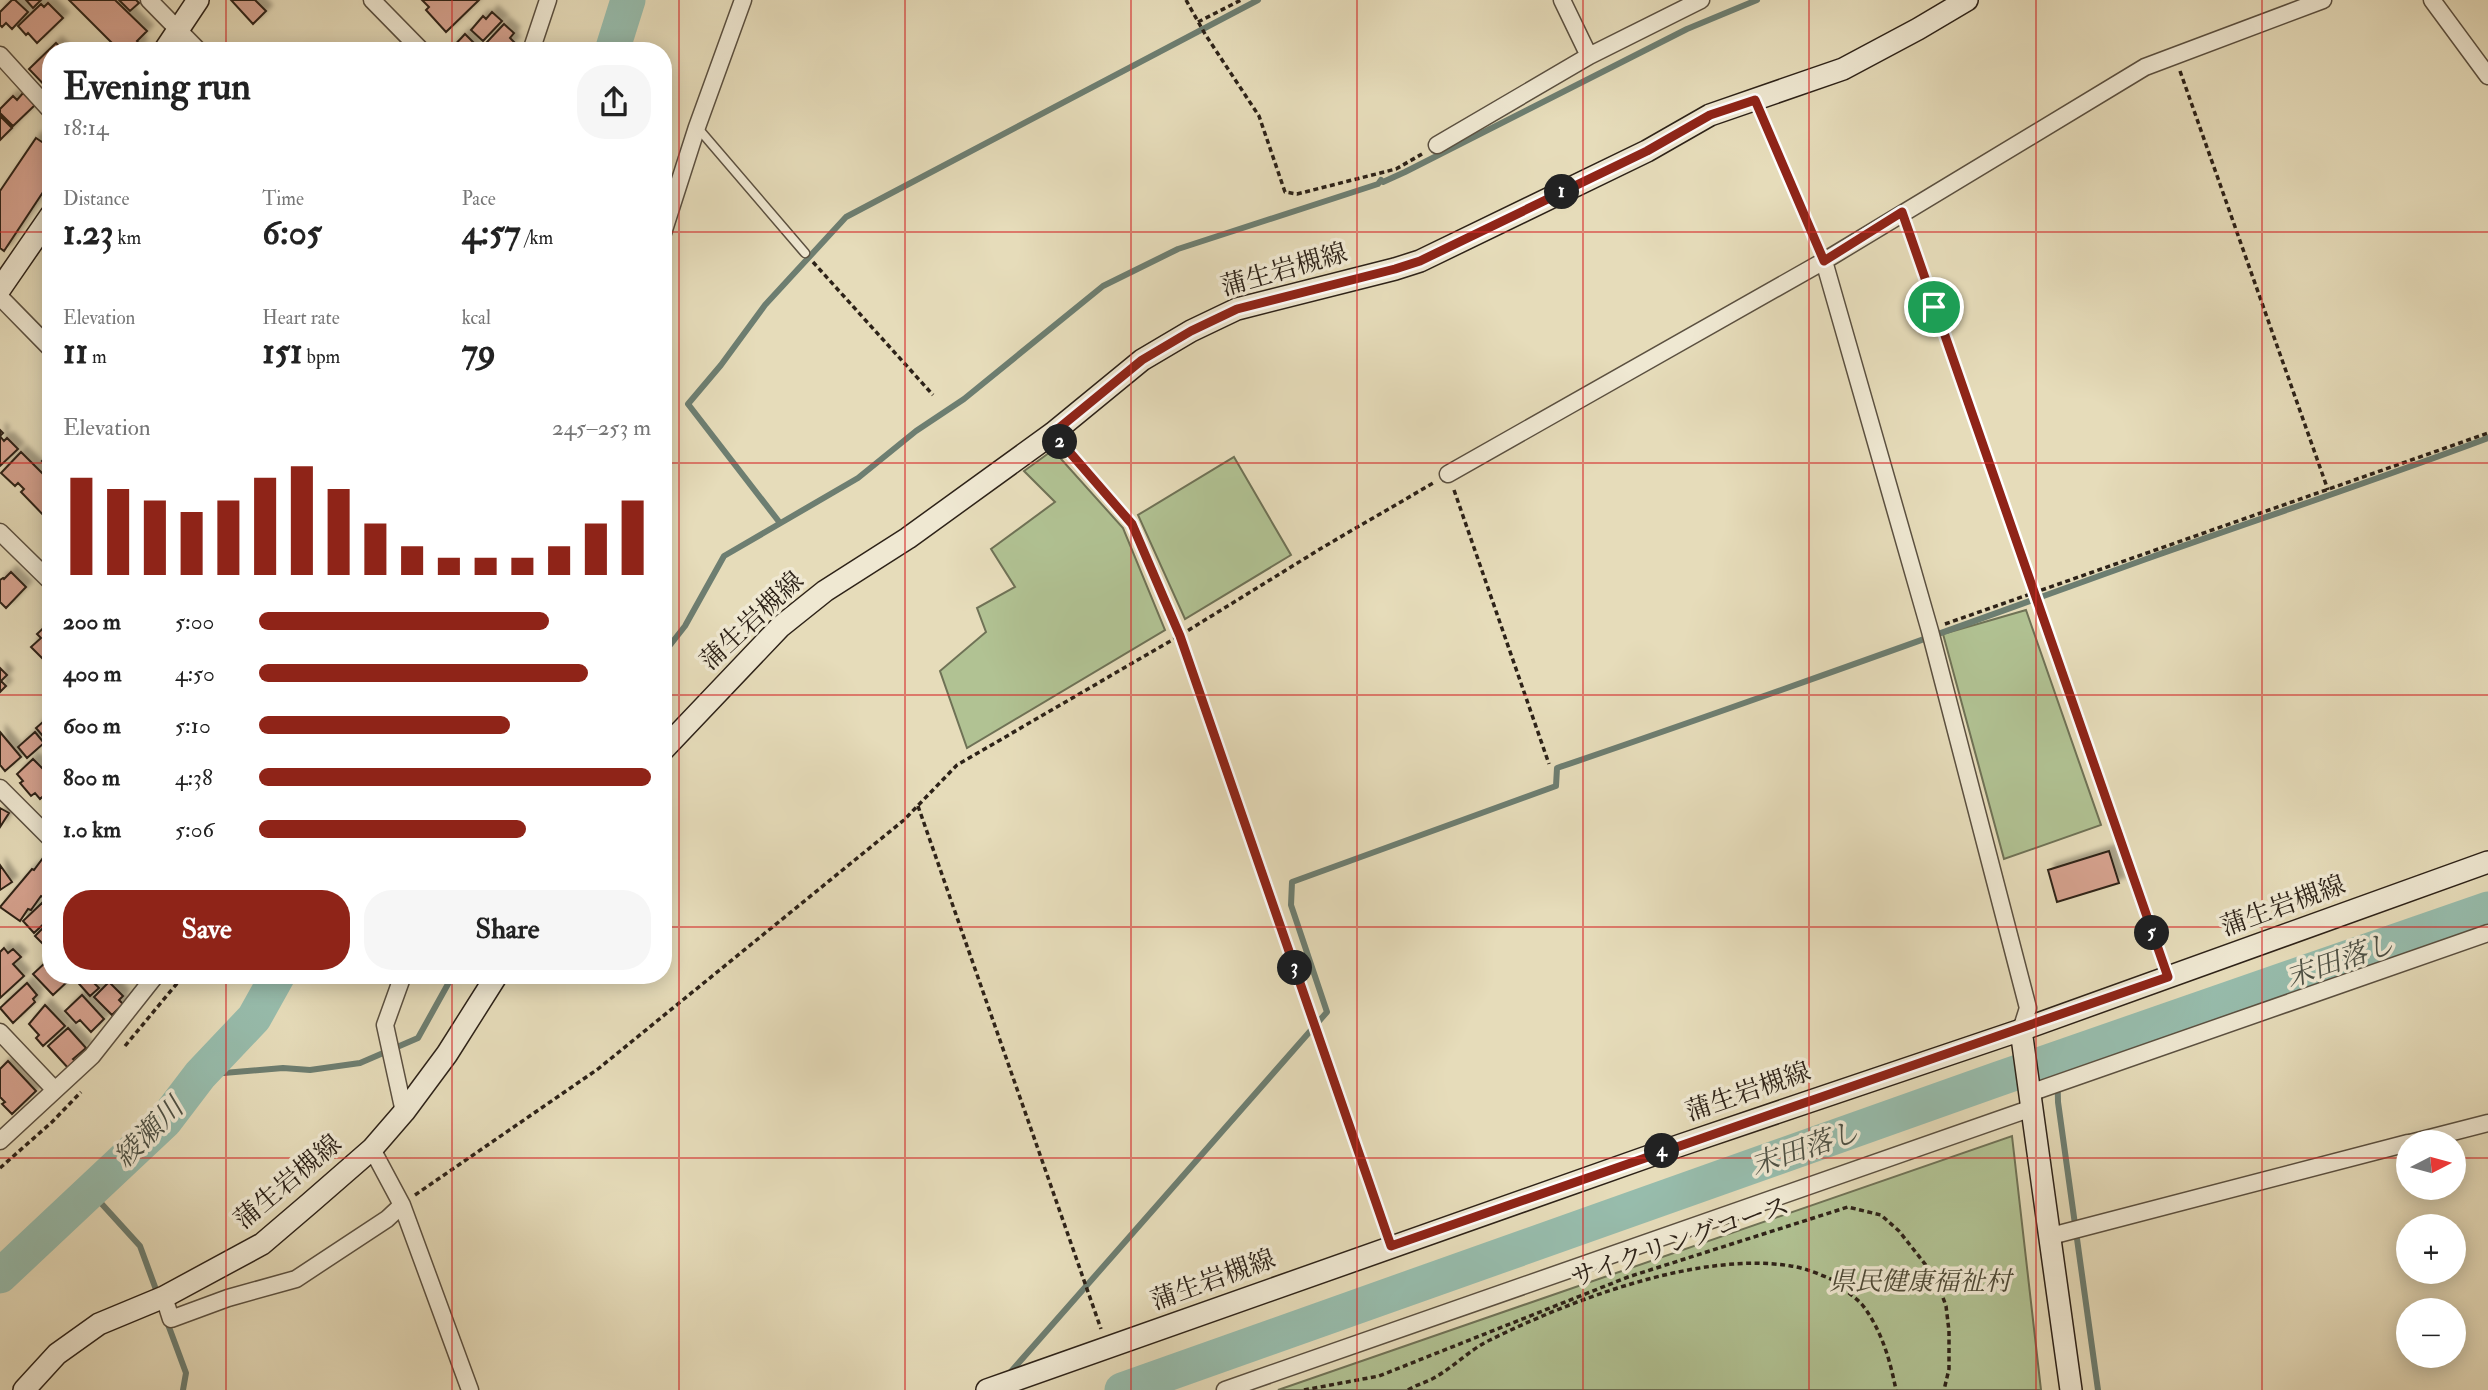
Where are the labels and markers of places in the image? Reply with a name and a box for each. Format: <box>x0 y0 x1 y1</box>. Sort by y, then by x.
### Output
pin: 1 <box>1544 174 1580 210</box>
pin <box>1904 277 1964 337</box>
pin: 2 <box>1042 424 1078 460</box>
pin: 5 <box>2134 916 2170 950</box>
pin: 3 <box>1278 950 1312 986</box>
pin: 4 <box>1644 1134 1680 1168</box>

